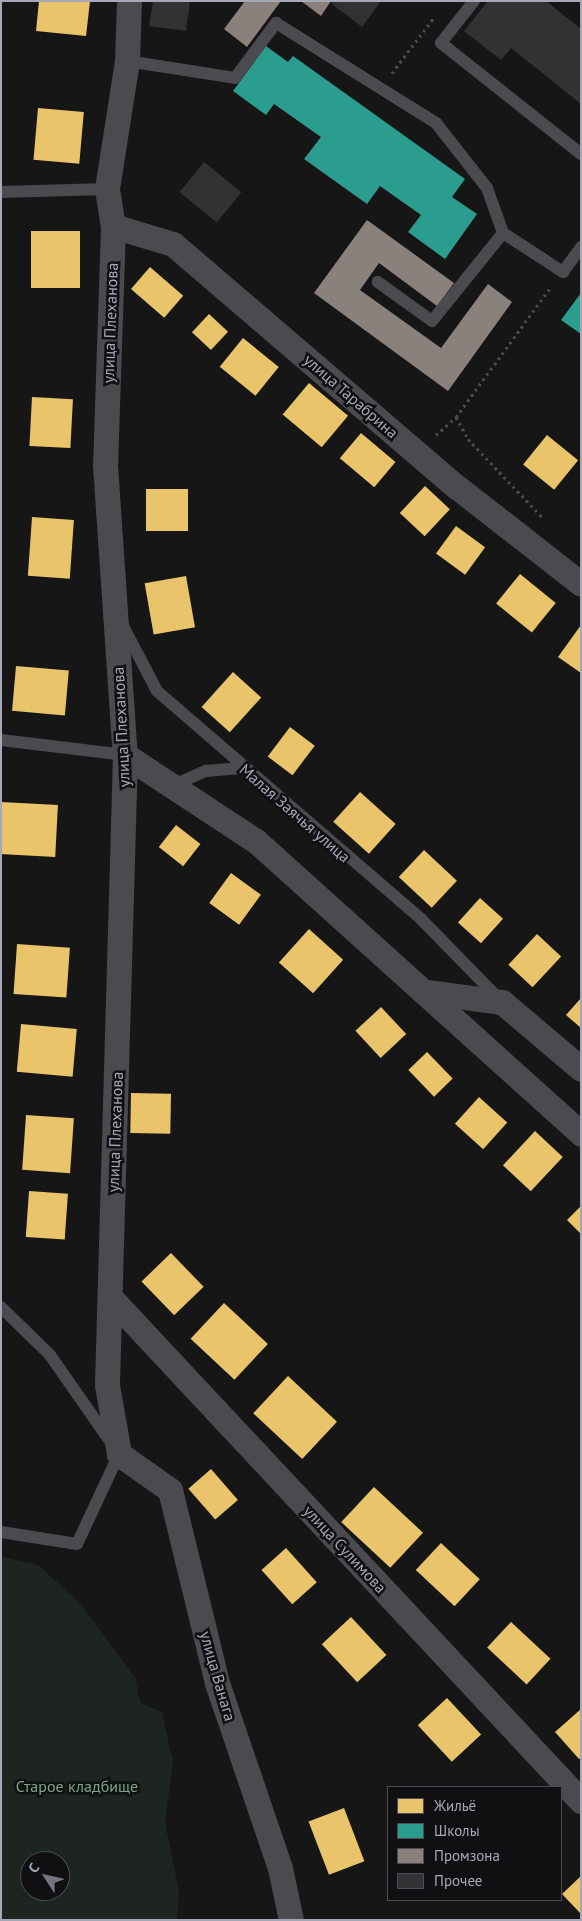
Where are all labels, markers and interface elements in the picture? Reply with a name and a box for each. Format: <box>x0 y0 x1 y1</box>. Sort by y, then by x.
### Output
street label: улица Плеханова <box>98 262 122 384</box>
street label: улица Тарабрина <box>300 350 402 442</box>
street label: улица Плеханова <box>108 666 134 788</box>
street label: Малая Заячья улица <box>236 760 354 866</box>
street label: улица Плеханова <box>103 1071 127 1193</box>
street label: улица Сулимова <box>299 1501 391 1597</box>
street label: улица Ванага <box>196 1629 240 1723</box>
park label: Старое кладбище <box>16 1776 138 1796</box>
legend <box>387 1786 562 1901</box>
text: Жильё <box>434 1796 476 1815</box>
text: Школы <box>434 1821 480 1840</box>
text: Промзона <box>434 1846 500 1865</box>
north arrow <box>20 1851 70 1901</box>
text: С <box>24 1860 43 1876</box>
text: Прочее <box>434 1871 482 1890</box>

